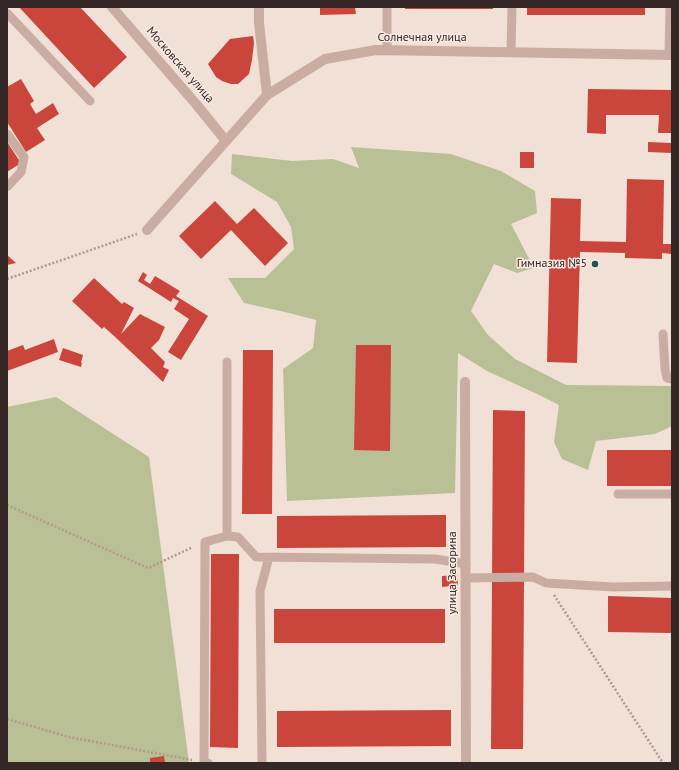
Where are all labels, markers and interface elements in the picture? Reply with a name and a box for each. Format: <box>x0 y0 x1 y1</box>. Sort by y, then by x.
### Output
street label: Московская улица <box>143 24 217 106</box>
street label: Солнечная улица <box>377 31 467 45</box>
place label: Гимназия №5 <box>517 257 587 271</box>
marker: Гимназия №5 <box>590 259 600 269</box>
street label: улица Засорина <box>446 531 460 615</box>

